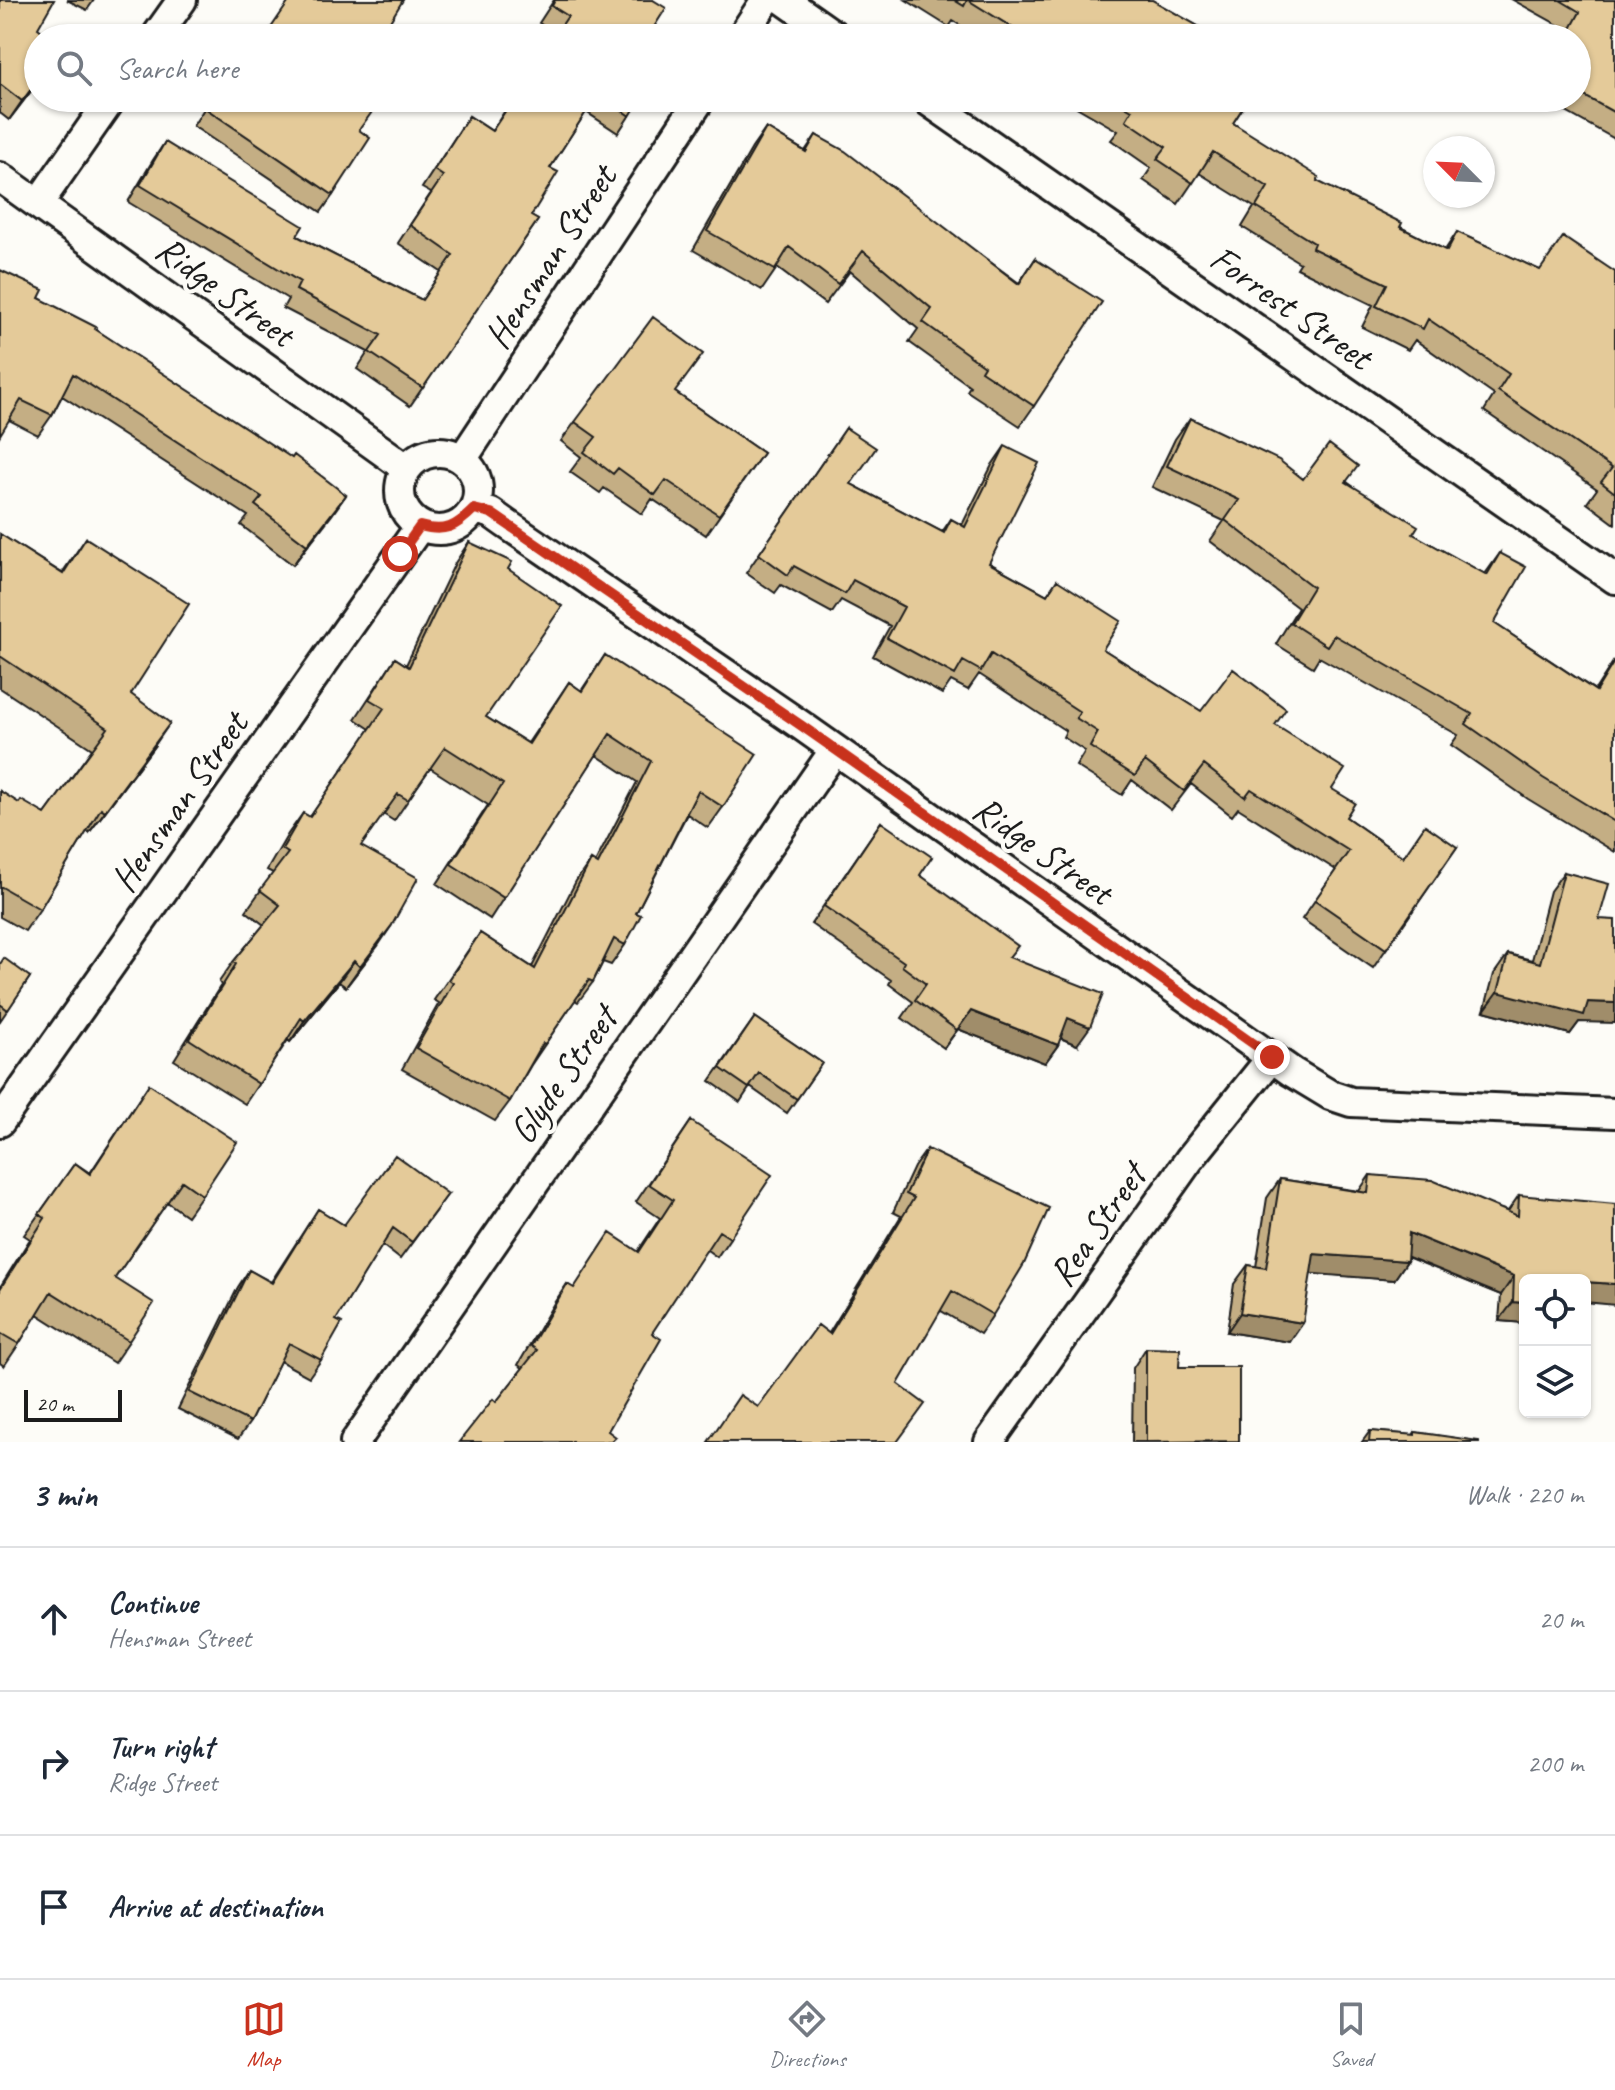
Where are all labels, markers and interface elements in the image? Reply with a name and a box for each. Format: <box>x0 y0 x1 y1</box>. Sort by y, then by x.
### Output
search box <box>24 24 1591 112</box>
icon: search <box>52 46 96 90</box>
text: Search here <box>116 49 238 87</box>
north arrow <box>1423 136 1495 208</box>
street label: Hensman Street <box>473 154 628 357</box>
street label: Ridge Street <box>147 225 306 359</box>
street label: Forrest Street <box>1201 234 1384 382</box>
route start <box>382 536 418 572</box>
street label: Hensman Street <box>100 700 260 901</box>
street label: Ridge Street <box>964 785 1125 917</box>
street label: Glyde Street <box>499 993 630 1153</box>
route end <box>1254 1039 1290 1075</box>
street label: Rea Street <box>1038 1150 1159 1295</box>
map controls <box>1519 1274 1591 1418</box>
button: locate <box>1519 1274 1591 1346</box>
button: layers <box>1519 1346 1591 1418</box>
scale bar <box>24 1386 122 1422</box>
text: 20 m <box>36 1390 73 1418</box>
text: 3 min <box>32 1473 97 1516</box>
text: Walk · 220 m <box>1466 1478 1583 1511</box>
text: Continue <box>108 1584 198 1622</box>
icon: ahead <box>32 1597 76 1641</box>
text: 20 m <box>1539 1603 1583 1636</box>
text: Hensman Street <box>108 1622 251 1655</box>
text: Turn right <box>108 1728 213 1766</box>
icon: right <box>32 1741 76 1785</box>
text: 200 m <box>1527 1747 1583 1780</box>
text: Ridge Street <box>108 1766 217 1799</box>
icon: arrive <box>32 1885 76 1929</box>
text: Arrive at destination <box>108 1888 323 1926</box>
tab: Map <box>242 1997 286 2073</box>
tab: Directions <box>769 1997 846 2073</box>
tab: Saved <box>1329 1997 1373 2073</box>

